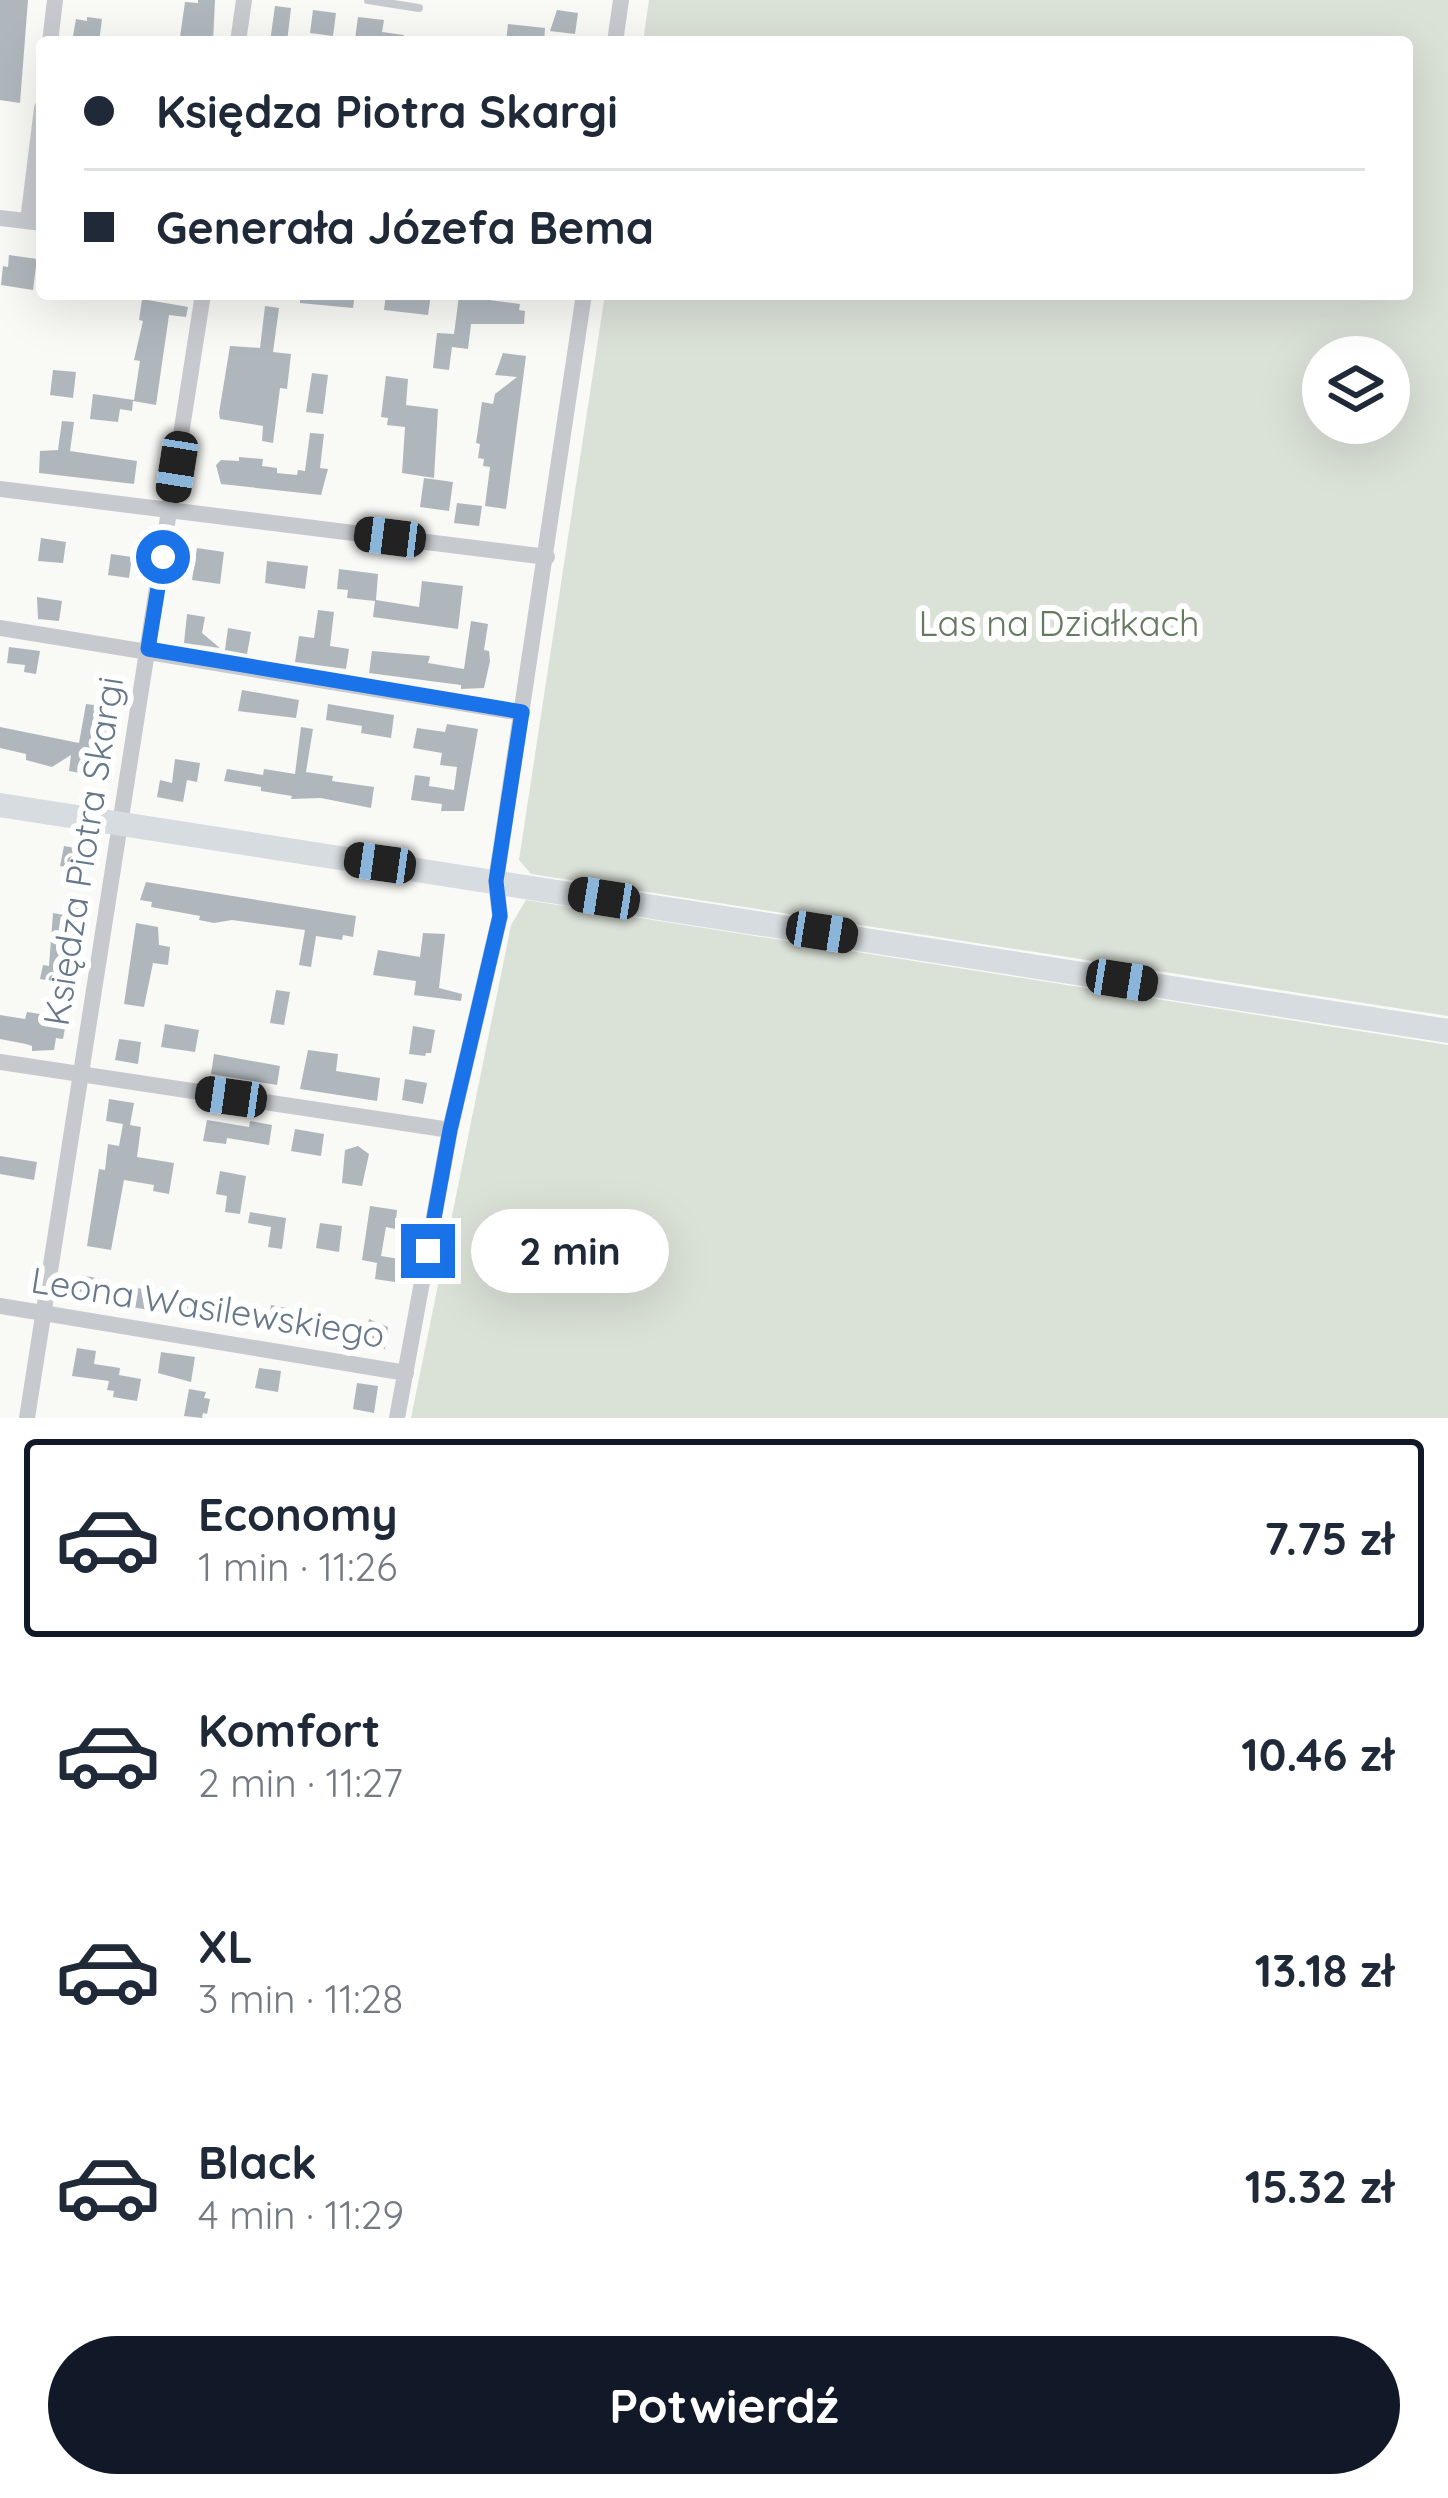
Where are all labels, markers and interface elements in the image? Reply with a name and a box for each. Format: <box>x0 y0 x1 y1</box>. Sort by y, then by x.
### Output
text: Księdza Piotra Skargi <box>156 83 618 139</box>
text: Generała Józefa Bema <box>156 199 654 255</box>
map controls <box>1302 336 1410 444</box>
button: layers <box>1302 336 1410 444</box>
car <box>154 429 200 505</box>
car <box>352 515 428 559</box>
route start <box>136 530 190 584</box>
park label: Las na Działkach <box>918 600 1200 645</box>
street label: Księdza Piotra Skargi <box>33 673 132 1029</box>
car <box>342 840 418 886</box>
car <box>566 875 642 921</box>
car <box>784 909 860 955</box>
car <box>1084 957 1160 1003</box>
car <box>193 1074 269 1120</box>
callout: 2 min <box>470 1209 668 1293</box>
route end <box>401 1224 455 1278</box>
text: 2 min <box>519 1226 621 1275</box>
street label: Leona Wasilewskiego <box>28 1256 388 1357</box>
icon: car <box>54 1484 162 1592</box>
text: Economy <box>198 1486 398 1542</box>
text: 7.75 zł <box>1264 1510 1394 1566</box>
text: 1 min · 11:26 <box>198 1542 397 1591</box>
icon: car <box>54 1700 162 1808</box>
text: Komfort <box>198 1702 380 1758</box>
text: 10.46 zł <box>1241 1726 1394 1782</box>
text: 2 min · 11:27 <box>198 1758 403 1807</box>
icon: car <box>54 1916 162 2024</box>
text: XL <box>198 1918 253 1974</box>
text: 13.18 zł <box>1255 1942 1394 1998</box>
text: 3 min · 11:28 <box>198 1974 403 2023</box>
icon: car <box>54 2132 162 2240</box>
text: Black <box>198 2134 317 2190</box>
text: 15.32 zł <box>1245 2158 1394 2214</box>
text: 4 min · 11:29 <box>198 2190 404 2239</box>
button: Potwierdź <box>48 2336 1400 2474</box>

